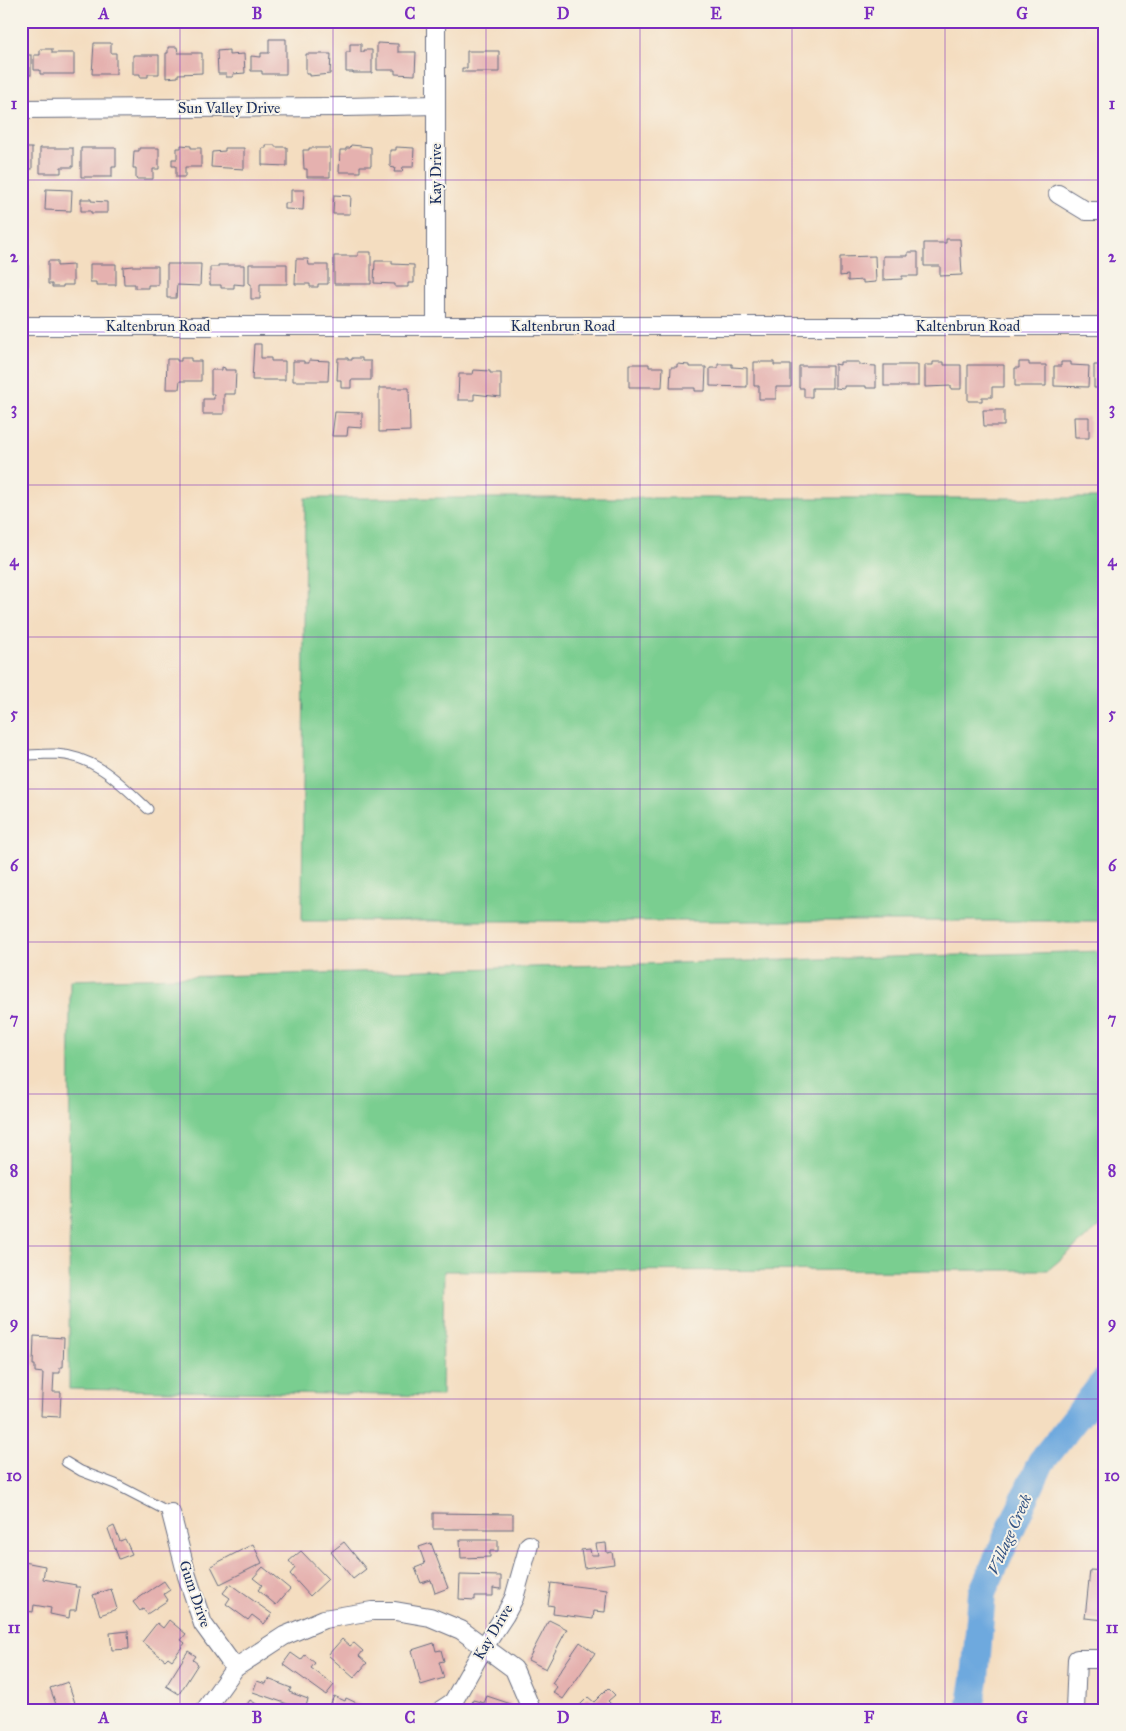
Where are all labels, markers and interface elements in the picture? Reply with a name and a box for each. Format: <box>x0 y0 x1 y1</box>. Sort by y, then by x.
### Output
text: A <box>98 4 110 23</box>
text: B <box>252 4 262 23</box>
text: C <box>405 4 416 23</box>
text: D <box>557 4 570 23</box>
text: E <box>710 4 722 23</box>
text: F <box>864 4 875 23</box>
text: G <box>1016 4 1028 23</box>
text: 1 <box>11 94 18 113</box>
text: 1 <box>1109 94 1116 113</box>
street label: Sun Valley Drive <box>178 99 280 117</box>
street label: Kay Drive <box>427 143 445 205</box>
text: 2 <box>10 247 19 266</box>
text: 2 <box>1108 247 1117 266</box>
street label: Kaltenbrun Road <box>106 317 211 335</box>
street label: Kaltenbrun Road <box>511 317 616 335</box>
street label: Kaltenbrun Road <box>916 317 1021 335</box>
text: 3 <box>11 399 17 419</box>
text: 3 <box>1109 399 1115 419</box>
text: 4 <box>10 551 20 571</box>
text: 4 <box>1108 551 1118 571</box>
text: 5 <box>10 704 18 723</box>
text: 5 <box>1108 704 1116 723</box>
text: 6 <box>10 856 19 875</box>
text: 6 <box>1108 856 1117 875</box>
text: 7 <box>10 1009 19 1028</box>
text: 7 <box>1108 1009 1117 1028</box>
text: 8 <box>10 1161 18 1180</box>
text: 8 <box>1108 1161 1116 1180</box>
text: 9 <box>10 1313 18 1333</box>
text: 9 <box>1108 1313 1116 1333</box>
text: 10 <box>6 1466 22 1485</box>
text: 10 <box>1104 1466 1120 1485</box>
water label: Village Creek <box>983 1491 1036 1577</box>
street label: Gum Drive <box>175 1558 215 1630</box>
street label: Kay Drive <box>469 1601 517 1663</box>
text: 11 <box>8 1618 21 1637</box>
text: 11 <box>1106 1618 1119 1637</box>
text: A <box>98 1708 110 1727</box>
text: B <box>252 1708 262 1727</box>
text: C <box>405 1708 416 1727</box>
text: D <box>557 1708 570 1727</box>
text: E <box>710 1708 722 1727</box>
text: F <box>864 1708 875 1727</box>
text: G <box>1016 1708 1028 1727</box>

